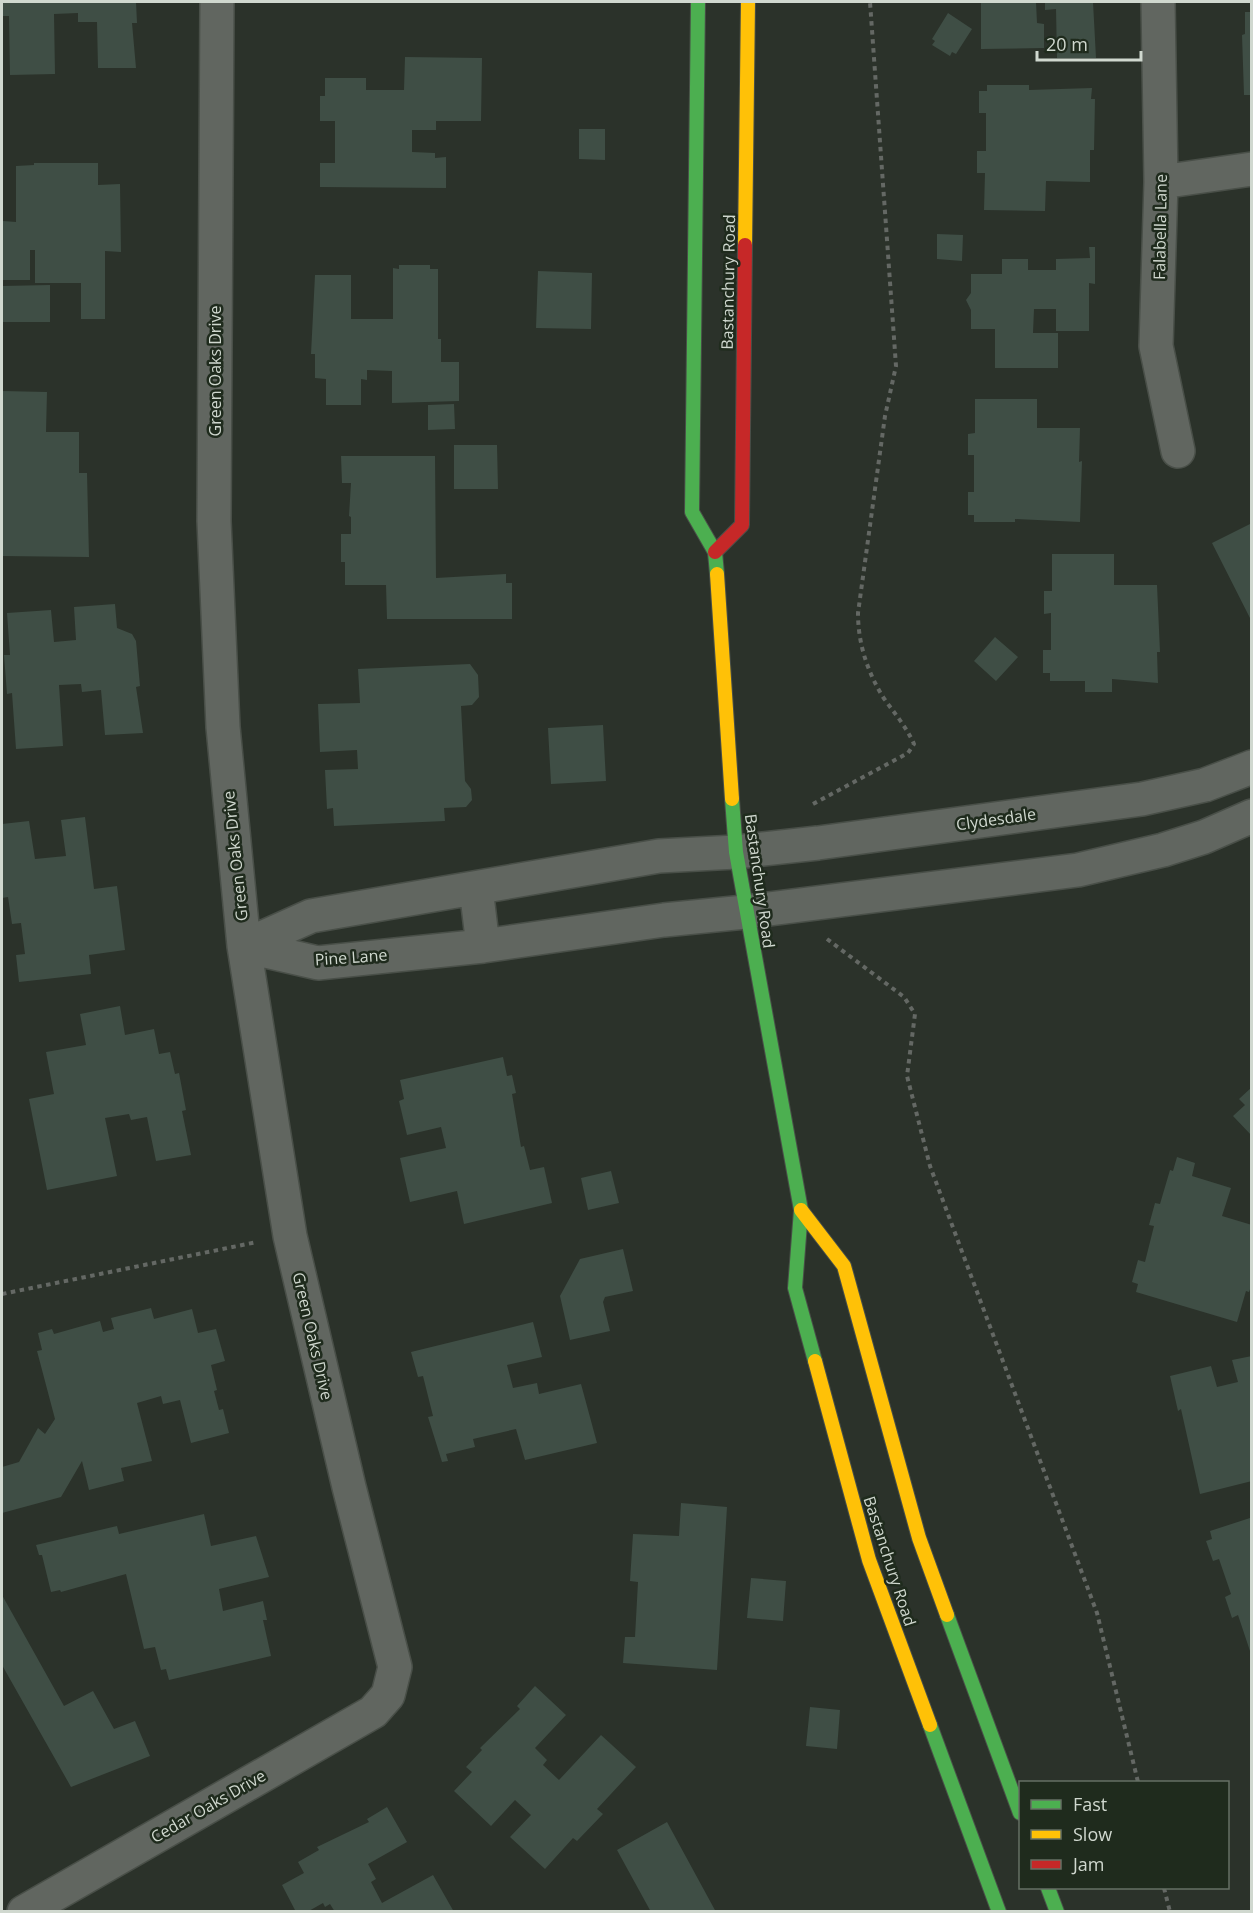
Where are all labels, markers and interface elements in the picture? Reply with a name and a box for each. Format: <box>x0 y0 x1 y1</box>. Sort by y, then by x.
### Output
scale bar <box>1037 24 1140 62</box>
text: 20 m <box>1046 32 1088 56</box>
street label: Falabella Lane <box>1148 174 1172 280</box>
street label: Bastanchury Road <box>716 214 740 350</box>
street label: Green Oaks Drive <box>204 306 226 436</box>
street label: Green Oaks Drive <box>217 790 253 922</box>
street label: Clydesdale <box>955 803 1037 835</box>
street label: Bastanchury Road <box>740 812 780 950</box>
street label: Pine Lane <box>314 943 388 971</box>
street label: Green Oaks Drive <box>288 1270 338 1402</box>
street label: Bastanchury Road <box>859 1493 921 1629</box>
street label: Cedar Oaks Drive <box>147 1764 269 1848</box>
legend <box>1019 1781 1229 1889</box>
text: Fast <box>1073 1792 1107 1816</box>
text: Slow <box>1073 1822 1112 1846</box>
text: Jam <box>1071 1852 1105 1876</box>

